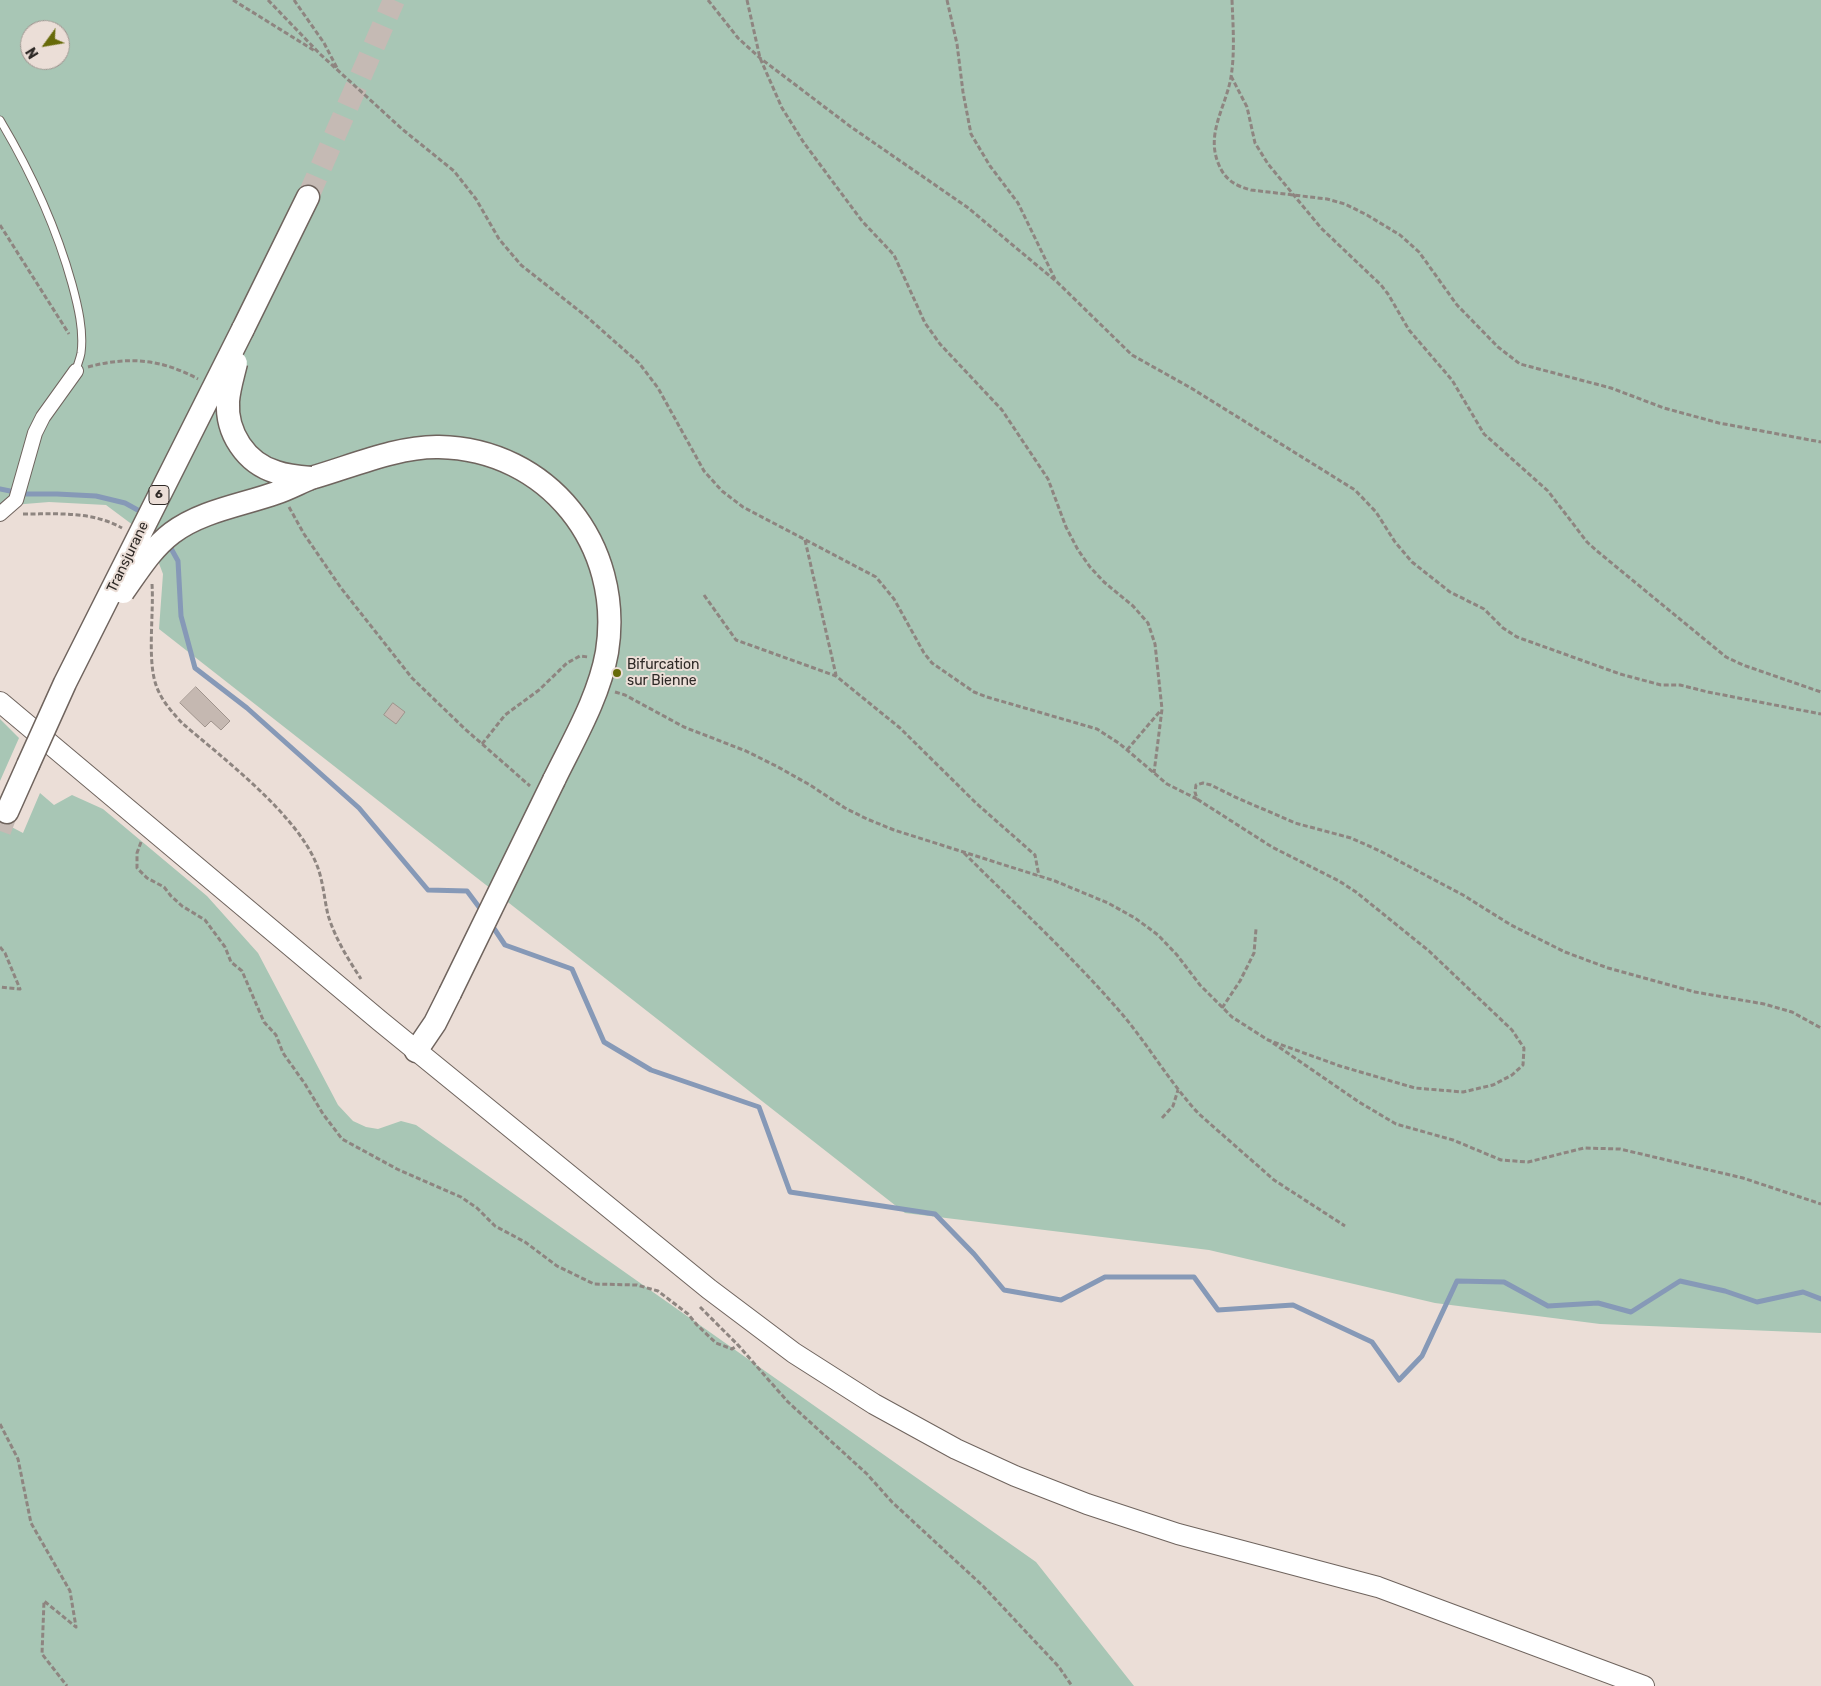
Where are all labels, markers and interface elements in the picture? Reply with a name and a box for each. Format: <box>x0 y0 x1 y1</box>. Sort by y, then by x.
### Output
north arrow <box>20 20 70 70</box>
text: N <box>23 44 43 61</box>
road number: 6 <box>149 486 169 504</box>
street label: Transjurane <box>104 519 152 595</box>
place label: Bifurcation sur Bienne <box>627 657 700 690</box>
marker: Bifurcation sur Bienne <box>611 667 623 679</box>

